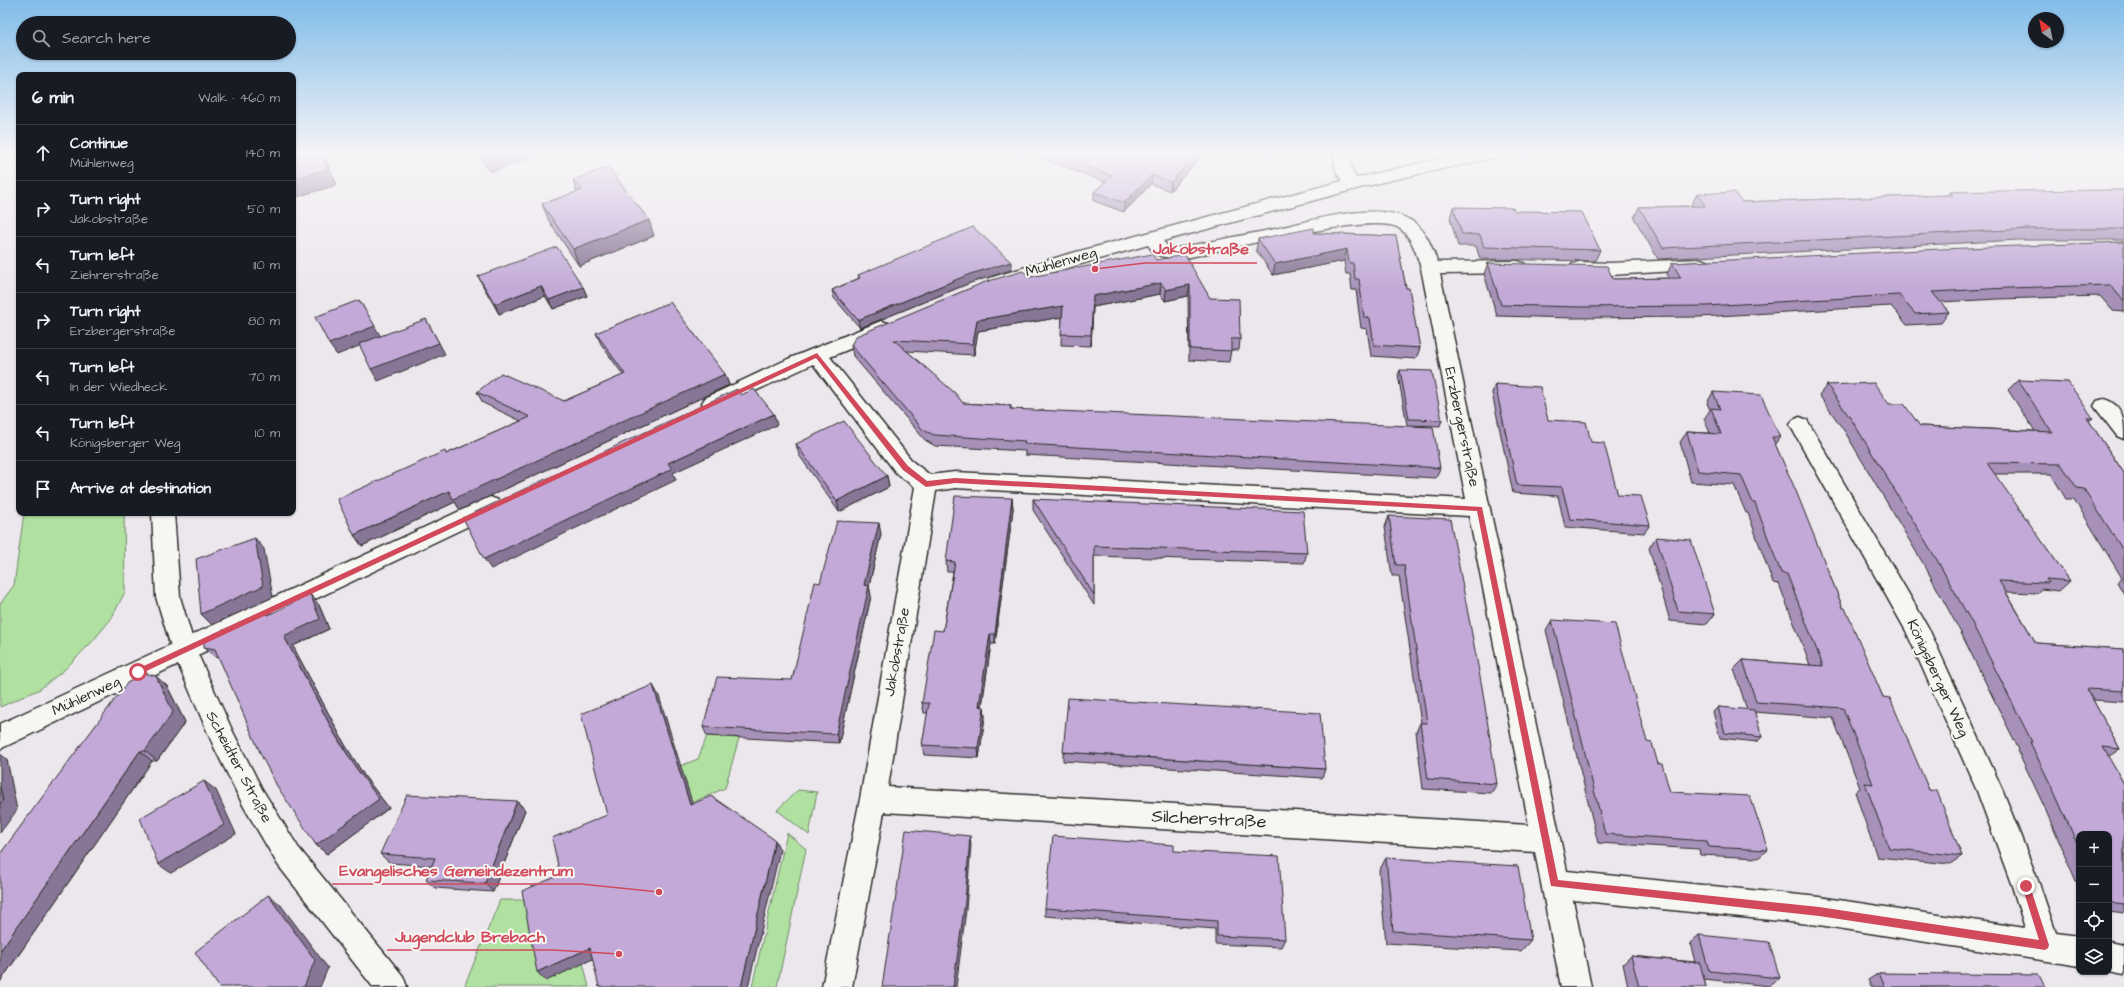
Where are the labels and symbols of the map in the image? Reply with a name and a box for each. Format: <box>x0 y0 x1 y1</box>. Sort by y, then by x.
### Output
north arrow <box>2028 12 2064 48</box>
callout: Jakobstraße <box>1145 235 1257 263</box>
text: Jakobstraße <box>1152 238 1249 260</box>
street label: Mühlenweg <box>1023 242 1100 283</box>
street label: Erzbergerstraße <box>1438 365 1485 489</box>
street label: Jakobstraße <box>879 606 915 698</box>
street label: Königsberger Weg <box>1901 616 1975 741</box>
route start <box>129 663 147 681</box>
street label: Mühlenweg <box>48 671 124 722</box>
street label: Scheidter Straße <box>201 708 277 826</box>
street label: Silcherstraße <box>1151 804 1267 835</box>
callout: Evangelisches Gemeindezentrum <box>332 856 581 884</box>
text: Evangelisches Gemeindezentrum <box>339 860 573 884</box>
route end <box>2017 877 2035 895</box>
callout: Jugendclub Brebach <box>387 922 553 950</box>
text: Jugendclub Brebach <box>394 926 546 950</box>

